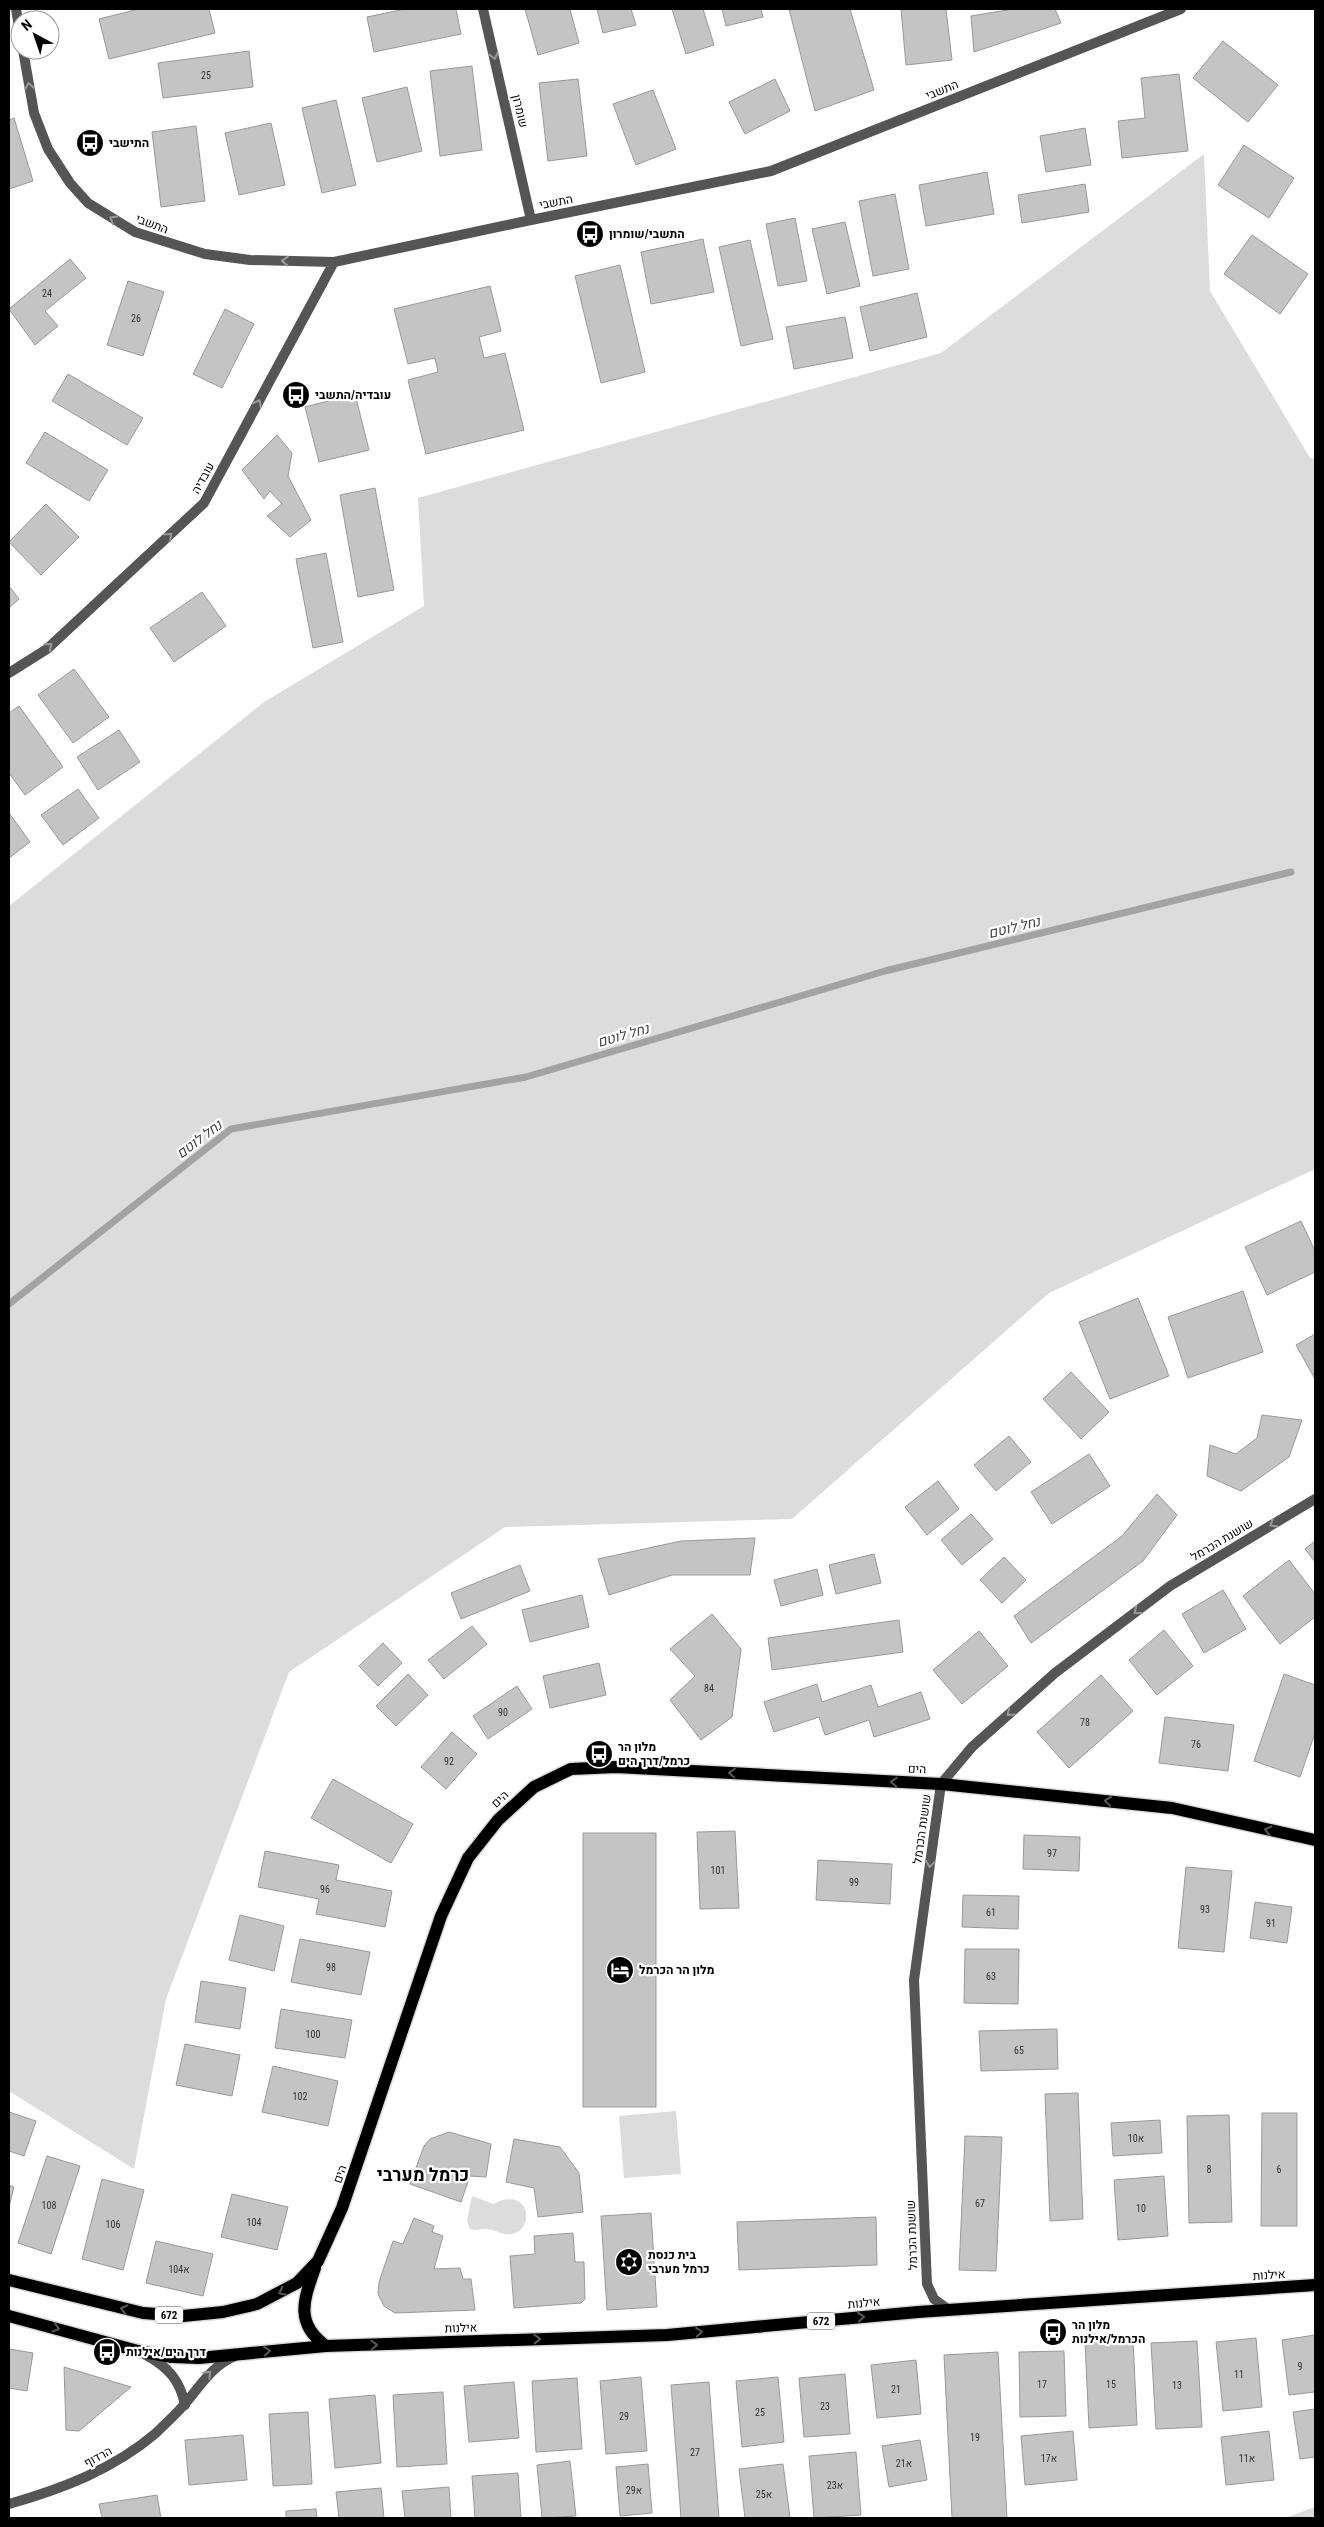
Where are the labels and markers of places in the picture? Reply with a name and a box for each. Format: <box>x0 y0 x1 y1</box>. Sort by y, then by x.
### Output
bus stop icon: התישבי <box>75 128 105 158</box>
place label: התישבי <box>109 136 149 150</box>
bus stop icon: התשבי/שומרון <box>575 219 605 249</box>
place label: התשבי/שומרון <box>609 227 685 241</box>
bus stop icon: עובדיה/התשבי <box>281 380 311 410</box>
place label: עובדיה/התשבי <box>315 388 391 402</box>
bus stop icon: מלון הר כרמל/דרך הים <box>584 1739 614 1769</box>
place label: מלון הר כרמל/דרך הים <box>618 1740 690 1768</box>
hotel icon: מלון הר הכרמל <box>605 1955 635 1985</box>
place label: מלון הר הכרמל <box>639 1963 715 1977</box>
synagogue icon: בית כנסת כרמל מערבי <box>614 2247 644 2277</box>
place label: בית כנסת כרמל מערבי <box>648 2248 710 2276</box>
bus stop icon: מלון הר הכרמל/אילנות <box>1038 2317 1068 2347</box>
place label: מלון הר הכרמל/אילנות <box>1072 2318 1145 2346</box>
bus stop icon: דרך הים/אילנות <box>92 2337 122 2367</box>
place label: דרך הים/אילנות <box>126 2345 206 2359</box>

